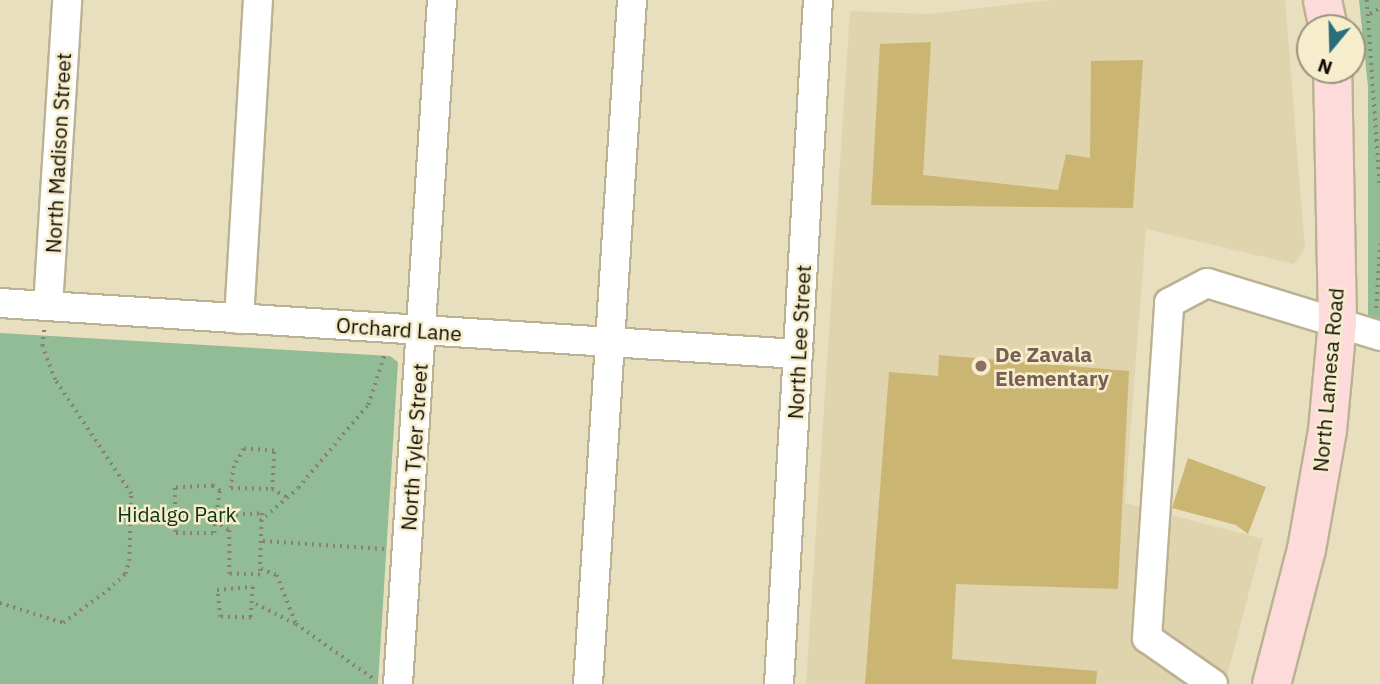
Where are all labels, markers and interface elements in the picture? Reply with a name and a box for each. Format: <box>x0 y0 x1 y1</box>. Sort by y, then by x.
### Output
north arrow <box>1296 14 1366 84</box>
street label: North Madison Street <box>40 52 76 254</box>
text: N <box>1314 53 1335 81</box>
street label: North Lee Street <box>782 264 816 420</box>
street label: North Lamesa Road <box>1307 287 1349 473</box>
street label: Orchard Lane <box>335 312 463 346</box>
place label: De Zavala Elementary <box>995 341 1109 391</box>
marker: De Zavala Elementary <box>973 358 989 374</box>
street label: North Tyler Street <box>396 362 432 532</box>
park label: Hidalgo Park <box>117 501 237 527</box>

